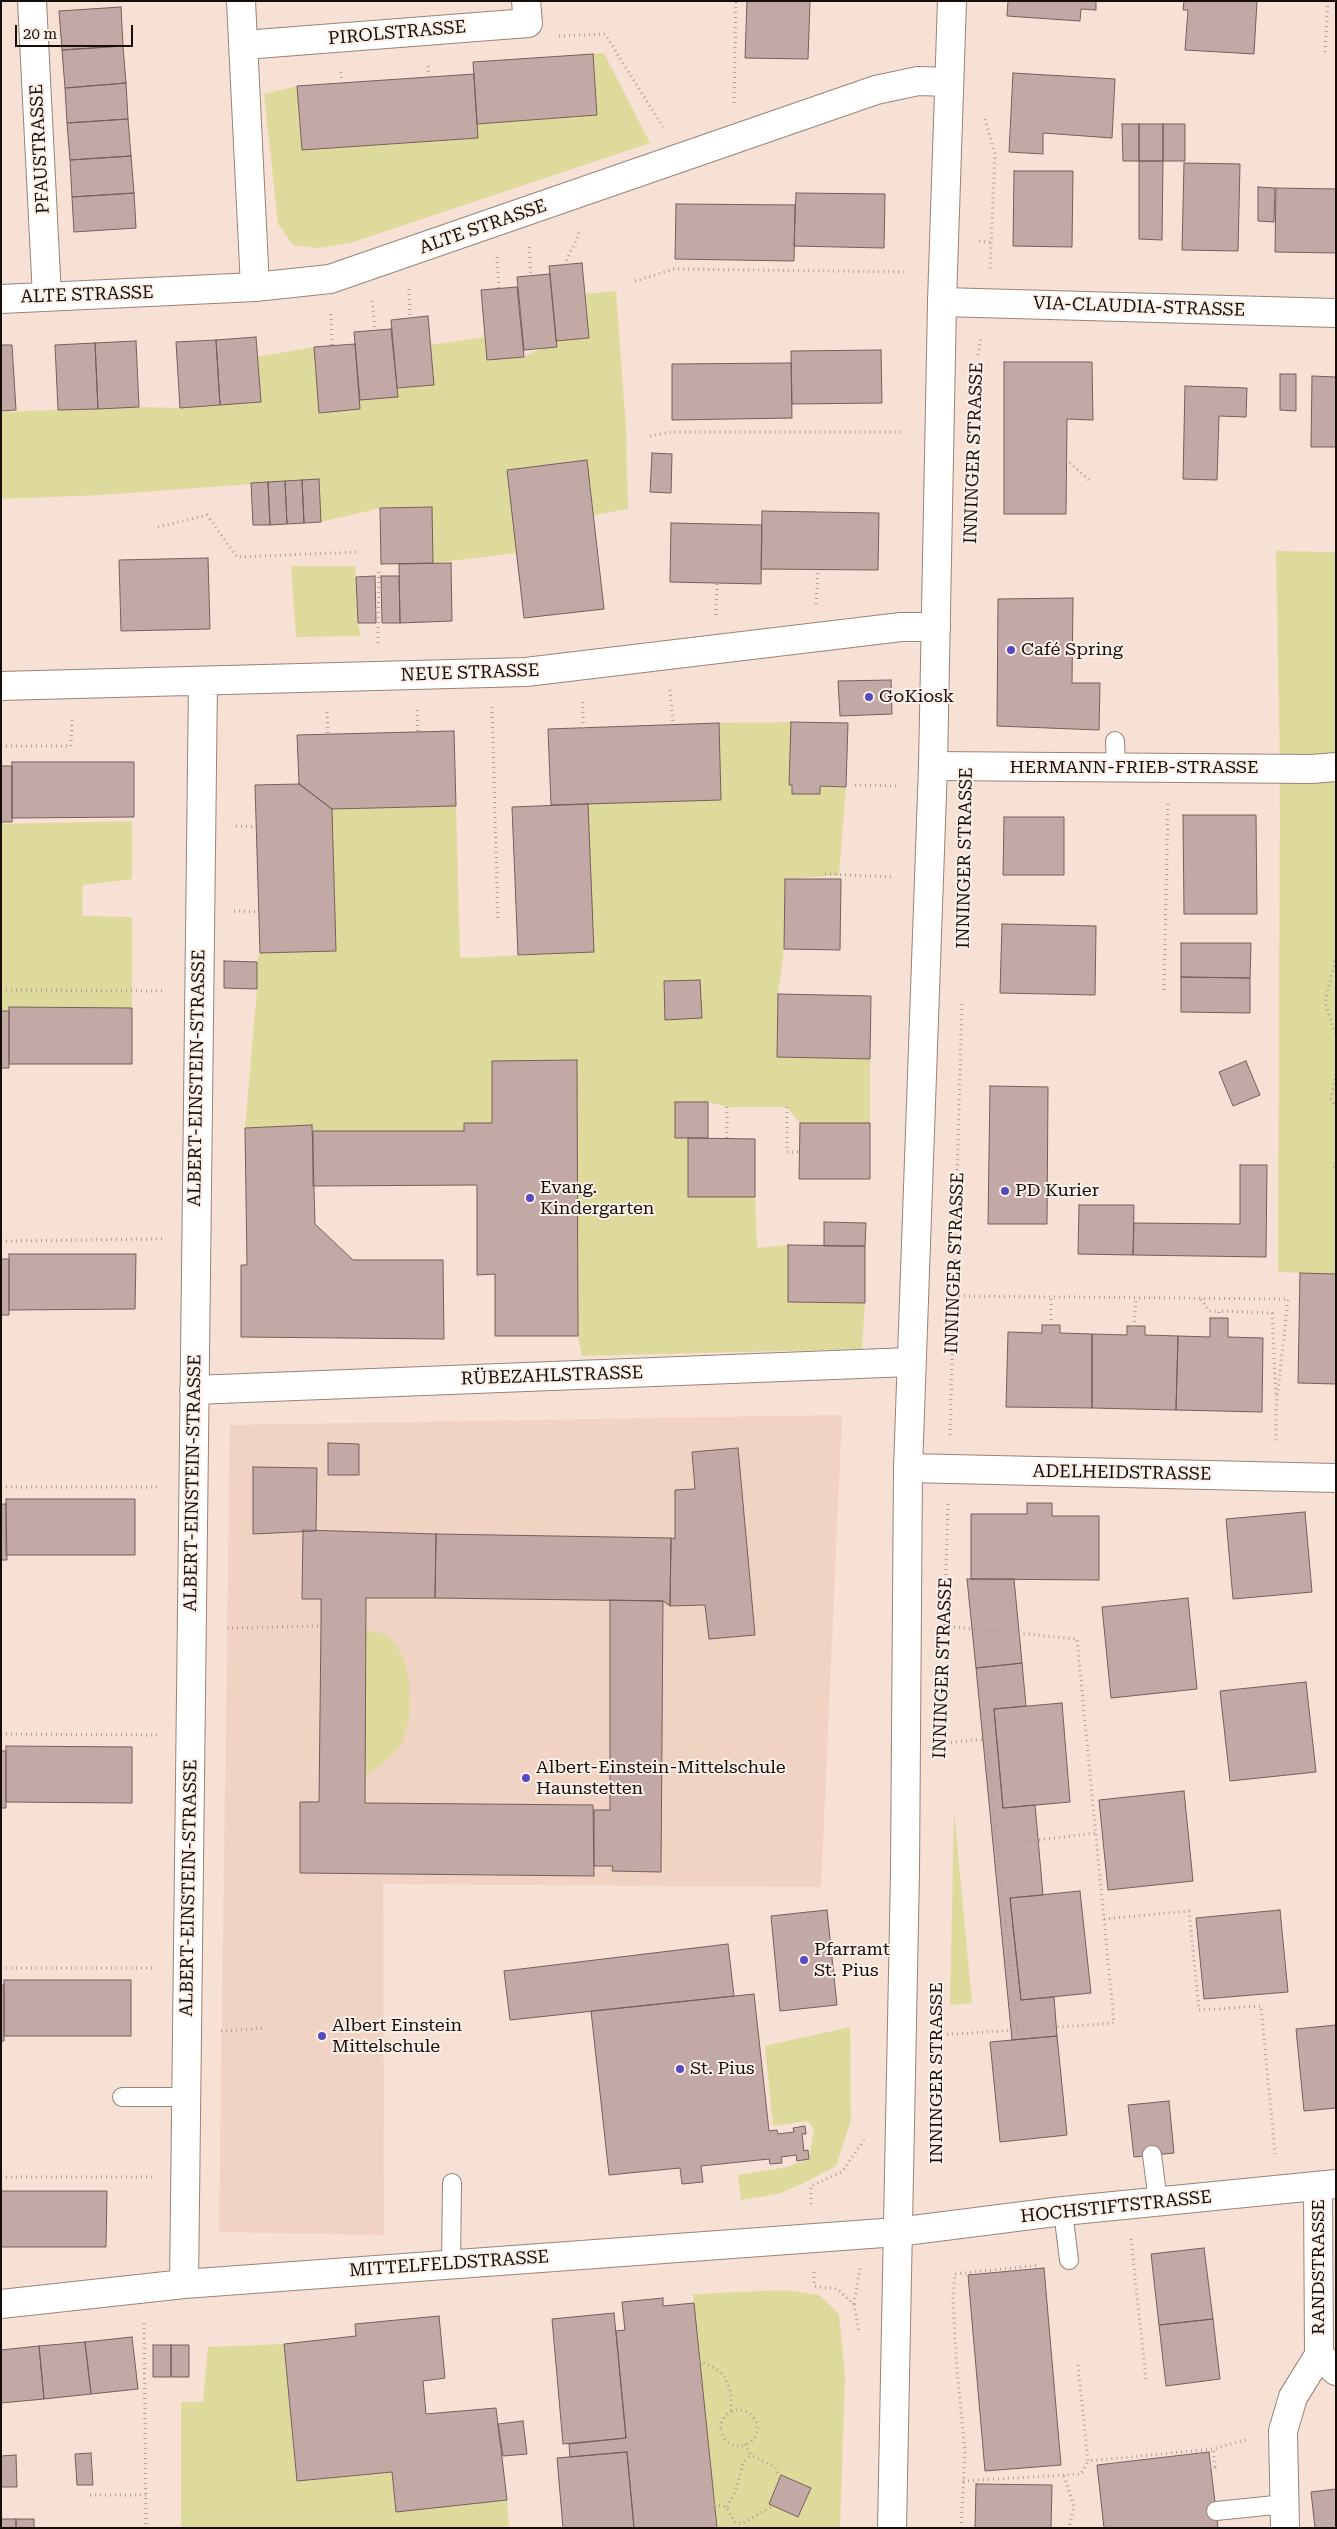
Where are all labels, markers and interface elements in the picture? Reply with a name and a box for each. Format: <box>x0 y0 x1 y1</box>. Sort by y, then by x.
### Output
scale bar <box>18 15 135 47</box>
street label: PIROLSTRASSE <box>327 16 467 50</box>
text: 20 m <box>23 25 57 43</box>
street label: PFAUSTRASSE <box>26 83 54 215</box>
street label: ALTE STRASSE <box>417 195 549 259</box>
street label: ALTE STRASSE <box>20 282 154 308</box>
street label: VIA-CLAUDIA-STRASSE <box>1032 292 1246 322</box>
street label: INNINGER STRASSE <box>960 362 988 544</box>
place label: Café Spring <box>1021 639 1123 661</box>
marker: Café Spring <box>1005 644 1017 656</box>
street label: NEUE STRASSE <box>400 660 540 686</box>
place label: GoKiosk <box>879 686 954 708</box>
marker: GoKiosk <box>863 691 875 703</box>
street label: HERMANN-FRIEB-STRASSE <box>1009 757 1259 779</box>
street label: INNINGER STRASSE <box>953 767 977 949</box>
street label: ALBERT-EINSTEIN-STRASSE <box>184 949 210 1207</box>
street label: INNINGER STRASSE <box>941 1172 969 1354</box>
place label: Evang. Kindergarten <box>540 1177 654 1220</box>
place label: PD Kurier <box>1015 1180 1099 1202</box>
marker: PD Kurier <box>999 1185 1011 1197</box>
marker: Evang. Kindergarten <box>524 1192 536 1204</box>
street label: ALBERT-EINSTEIN-STRASSE <box>180 1354 206 1612</box>
street label: RÜBEZAHLSTRASSE <box>461 1362 643 1390</box>
street label: ADELHEIDSTRASSE <box>1033 1461 1211 1485</box>
street label: INNINGER STRASSE <box>929 1577 957 1759</box>
place label: Albert-Einstein-Mittelschule Haunstetten <box>536 1757 786 1800</box>
street label: ALBERT-EINSTEIN-STRASSE <box>176 1759 202 2017</box>
marker: Albert-Einstein-Mittelschule Haunstetten <box>520 1772 532 1784</box>
place label: Pfarramt St. Pius <box>814 1939 890 1982</box>
marker: Pfarramt St. Pius <box>798 1954 810 1966</box>
street label: INNINGER STRASSE <box>926 1982 948 2164</box>
place label: Albert Einstein Mittelschule <box>332 2015 462 2058</box>
marker: Albert Einstein Mittelschule <box>316 2030 328 2042</box>
place label: St. Pius <box>690 2058 755 2080</box>
marker: St. Pius <box>674 2063 686 2075</box>
street label: HOCHSTIFTSTRASSE <box>1019 2186 1213 2228</box>
street label: RANDSTRASSE <box>1308 2199 1330 2335</box>
street label: MITTELFELDSTRASSE <box>348 2246 550 2282</box>

